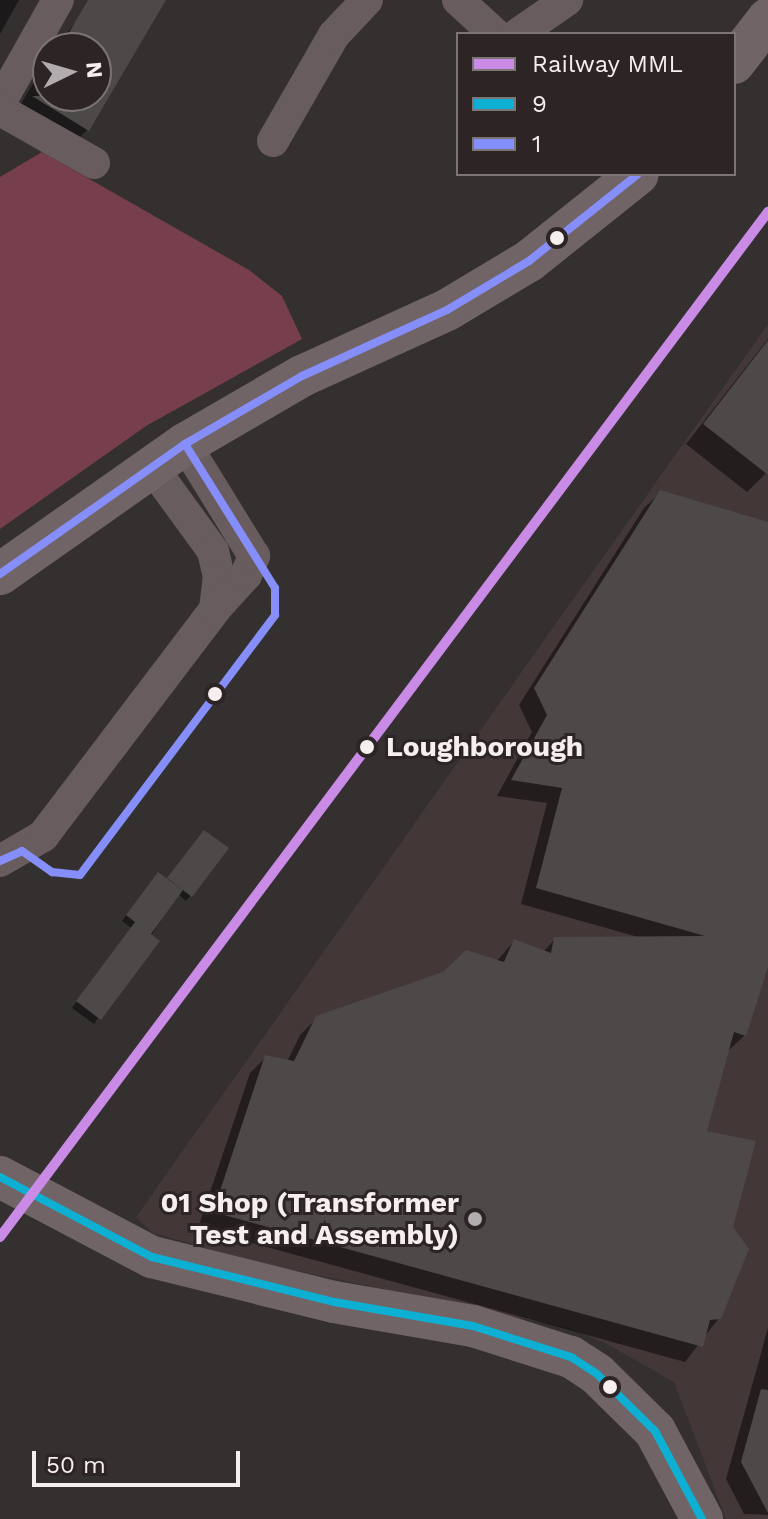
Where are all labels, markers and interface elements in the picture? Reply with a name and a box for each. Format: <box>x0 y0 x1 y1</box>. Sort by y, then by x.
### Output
north arrow <box>32 32 112 112</box>
legend <box>456 32 736 176</box>
text: Railway MML <box>532 50 683 78</box>
text: N <box>81 61 108 79</box>
text: 9 <box>532 90 547 118</box>
text: 1 <box>532 130 541 158</box>
unlabelled marker <box>549 230 565 246</box>
unlabelled marker <box>207 686 223 702</box>
place label: Loughborough <box>386 730 583 764</box>
marker: Loughborough <box>355 735 379 759</box>
place label: 01 Shop (Transformer Test and Assembly) <box>160 1186 459 1252</box>
marker: 01 Shop (Transformer Test and Assembly) <box>466 1210 484 1228</box>
unlabelled marker <box>602 1379 618 1395</box>
scale bar <box>36 1435 244 1485</box>
text: 50 m <box>46 1451 106 1479</box>

